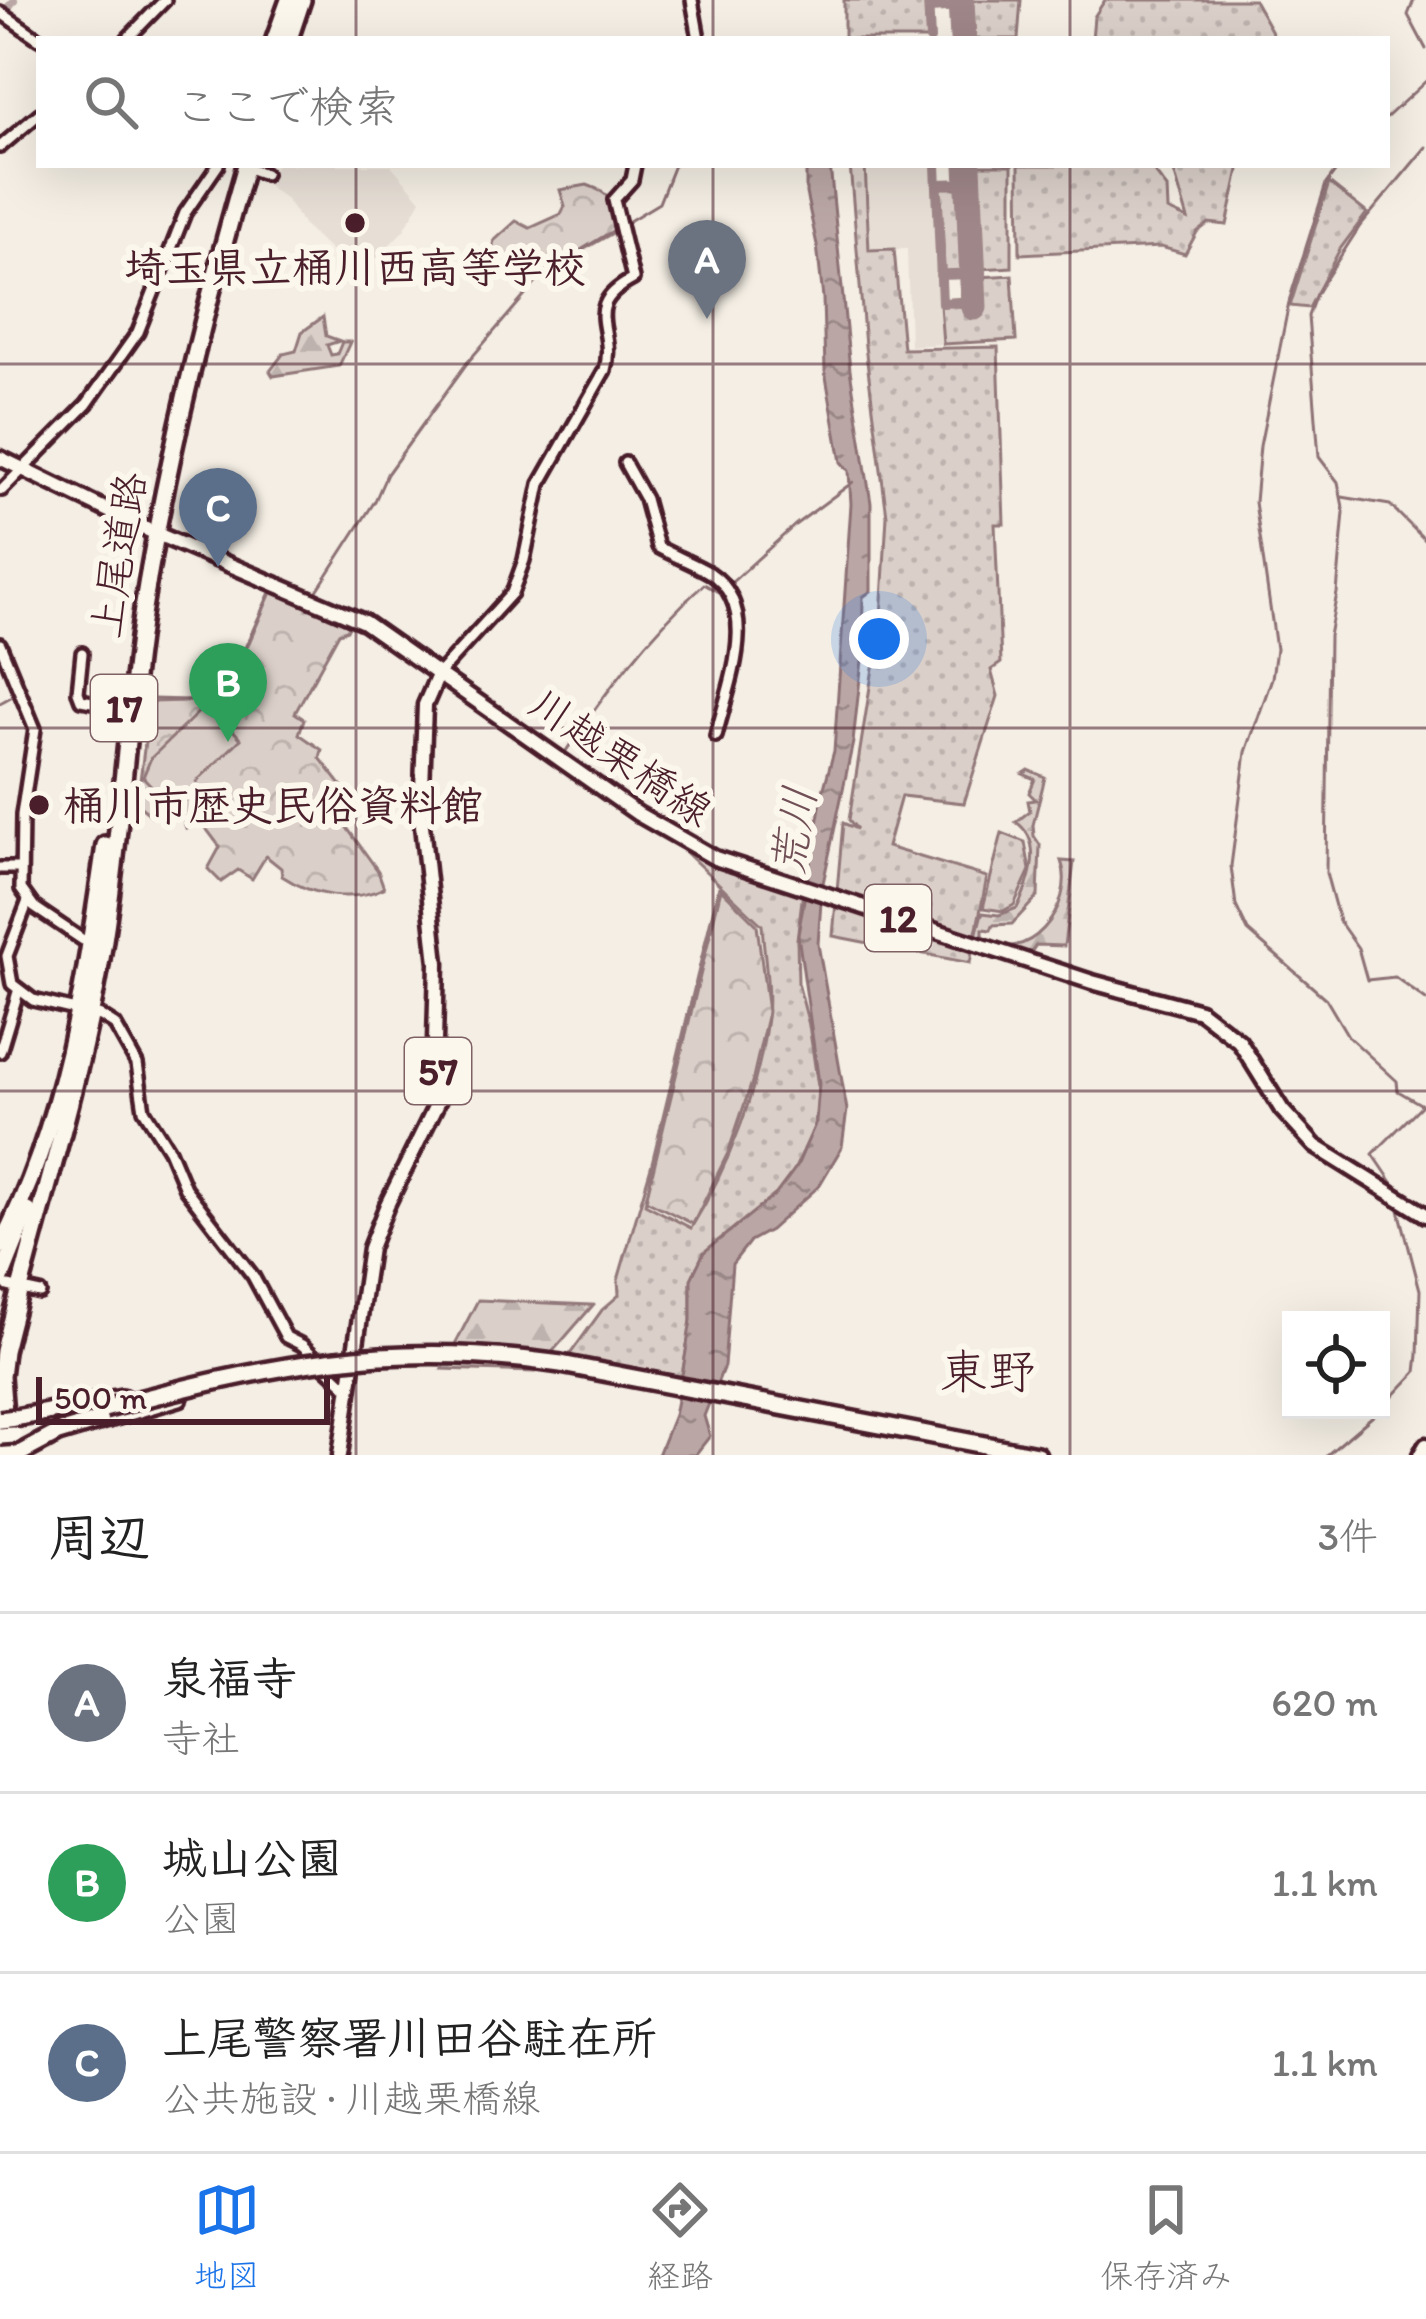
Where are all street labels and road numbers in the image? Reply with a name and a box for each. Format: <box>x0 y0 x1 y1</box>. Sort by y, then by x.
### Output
street label: 上尾道路 <box>80 468 156 642</box>
road number: 17 <box>91 675 157 741</box>
street label: 川越栗橋線 <box>520 677 722 837</box>
road number: 12 <box>865 885 931 951</box>
road number: 57 <box>405 1038 471 1104</box>

